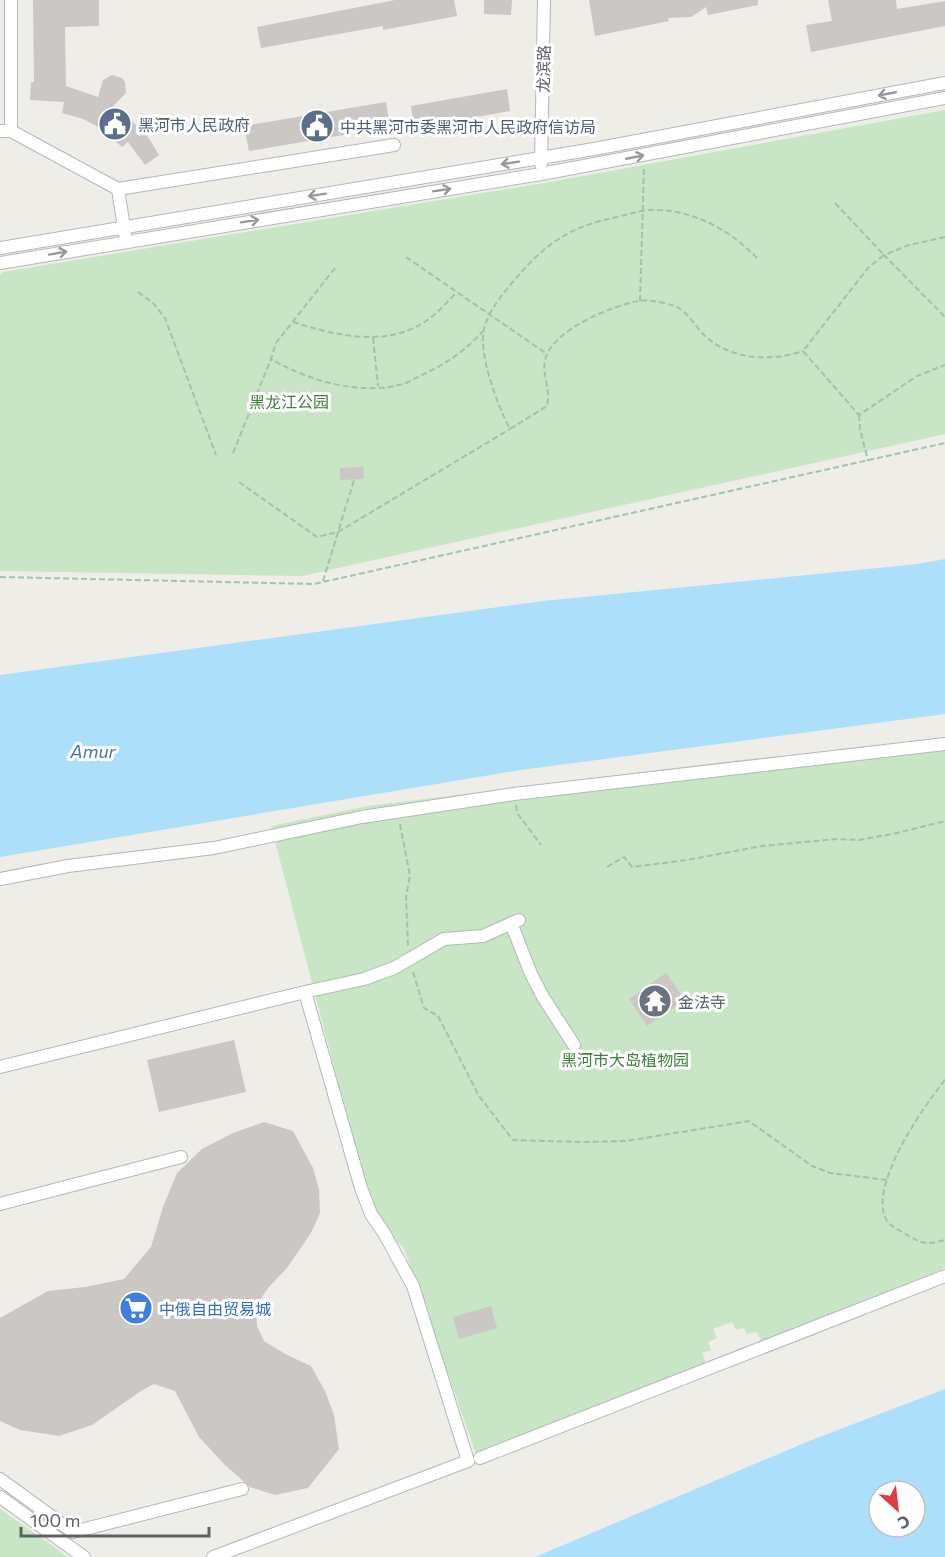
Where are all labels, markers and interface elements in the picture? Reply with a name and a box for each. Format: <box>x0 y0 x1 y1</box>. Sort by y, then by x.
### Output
street label: 龙滨路 <box>533 45 553 93</box>
one-way arrow <box>878 89 898 100</box>
public building icon: 黑河市人民政府 <box>97 106 133 142</box>
public building icon: 中共黑河市委黑河市人民政府信访局 <box>299 108 335 144</box>
place label: 黑河市人民政府 <box>138 115 250 134</box>
place label: 中共黑河市委黑河市人民政府信访局 <box>340 117 596 136</box>
one-way arrow <box>624 151 644 162</box>
one-way arrow <box>500 158 520 169</box>
one-way arrow <box>432 185 452 196</box>
one-way arrow <box>308 190 328 201</box>
one-way arrow <box>240 216 259 227</box>
one-way arrow <box>47 247 67 258</box>
park label: 黑龙江公园 <box>249 392 329 411</box>
water label: Amur <box>69 740 117 762</box>
temple icon: 金法寺 <box>637 983 673 1019</box>
place label: 金法寺 <box>678 992 726 1011</box>
park label: 黑河市大岛植物园 <box>561 1050 689 1069</box>
supermarket icon: 中俄自由贸易城 <box>118 1290 154 1326</box>
place label: 中俄自由贸易城 <box>159 1299 271 1318</box>
north arrow <box>867 1479 927 1539</box>
scale bar <box>21 1500 208 1538</box>
text: 100 m <box>30 1509 80 1531</box>
text: С <box>895 1512 913 1534</box>

